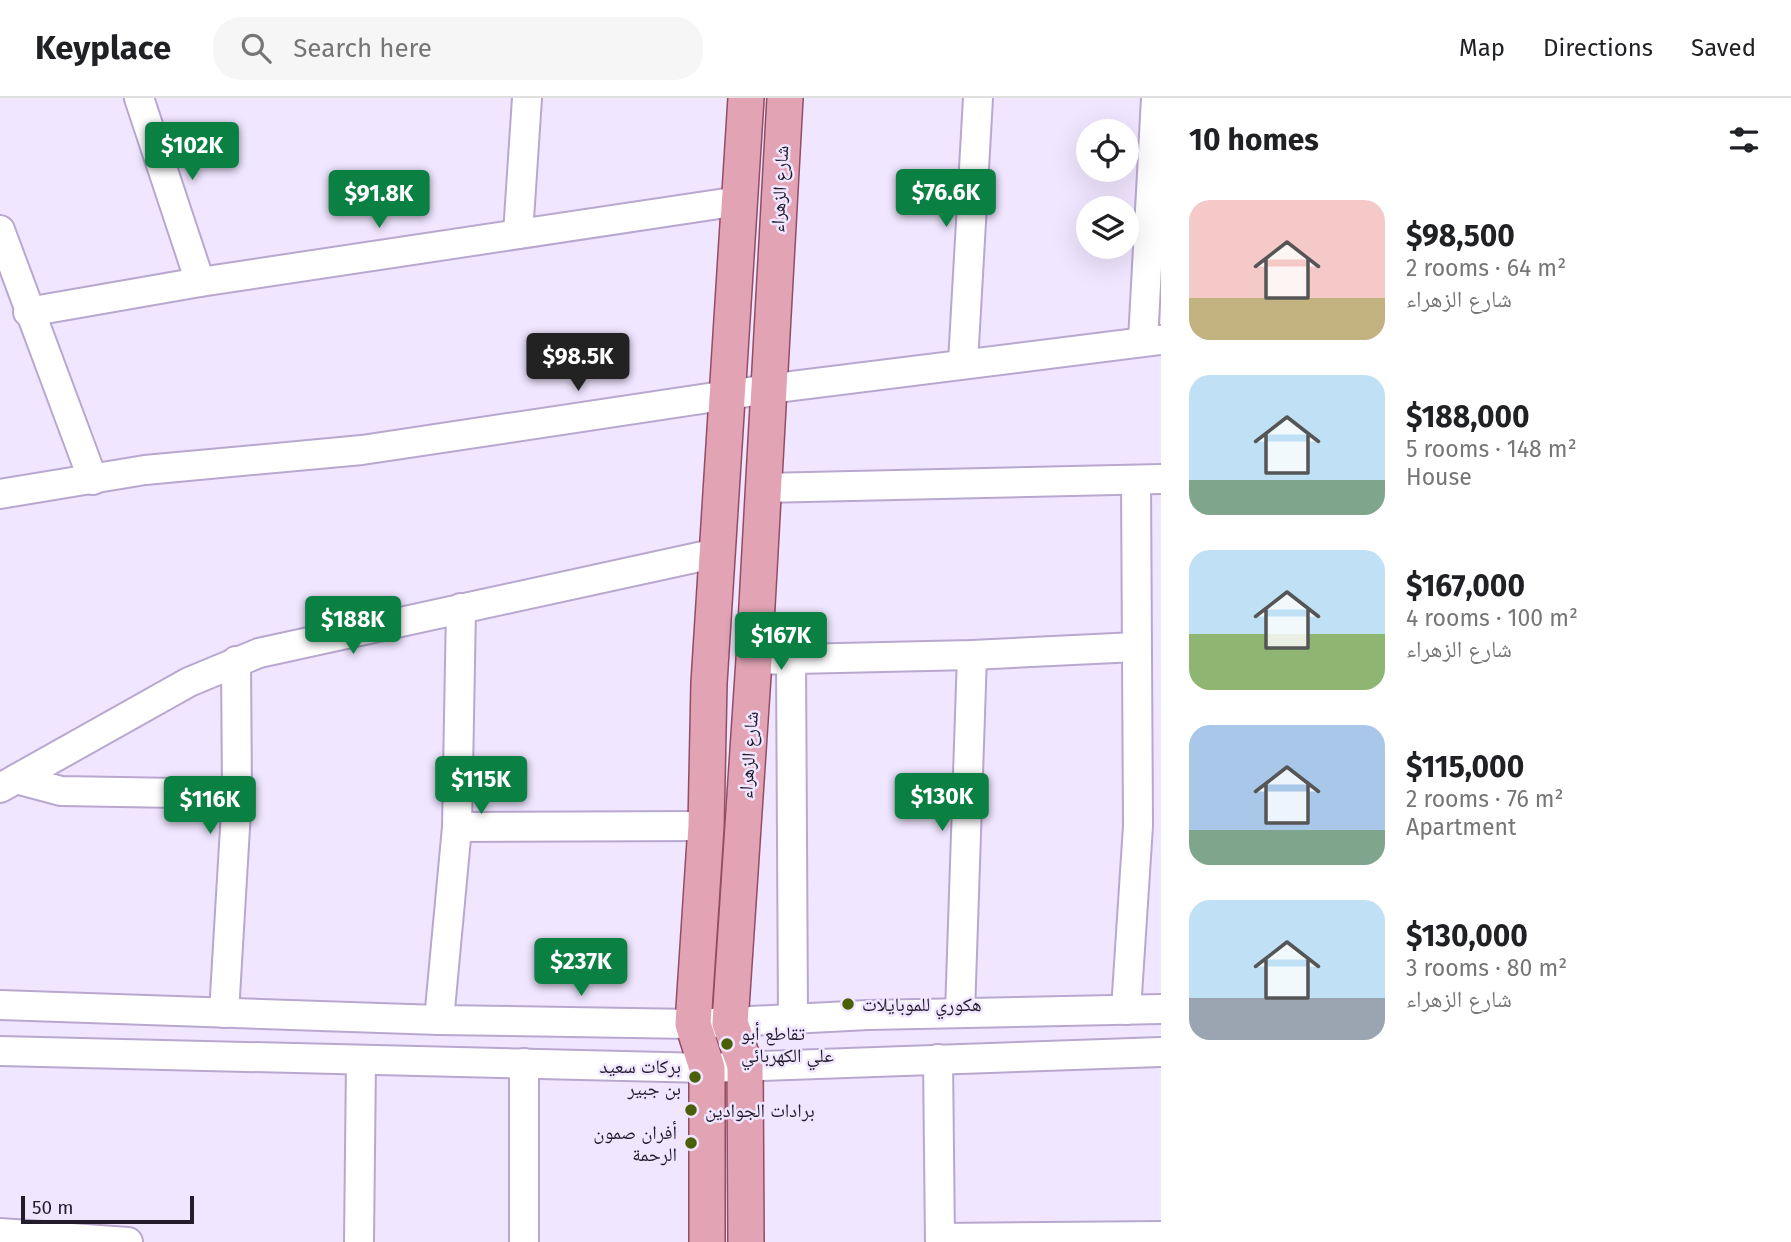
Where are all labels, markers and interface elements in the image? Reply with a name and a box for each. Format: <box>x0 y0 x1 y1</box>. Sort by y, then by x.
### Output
search box <box>213 17 703 80</box>
text: Keyplace <box>35 28 171 68</box>
icon: search <box>237 29 275 67</box>
text: Search here <box>293 33 432 64</box>
text: Map <box>1459 34 1505 62</box>
text: Directions <box>1543 34 1653 62</box>
text: Saved <box>1691 34 1756 62</box>
map controls <box>1076 119 1139 259</box>
button: locate <box>1076 119 1139 182</box>
icon: filters <box>1725 121 1763 159</box>
pin: $102K <box>143 122 241 182</box>
text: 10 homes <box>1189 122 1319 158</box>
text: $102K <box>161 131 223 159</box>
street label: شارع الزهراء <box>766 145 793 233</box>
pin: $91.8K <box>322 170 436 230</box>
pin: $76.6K <box>889 170 1003 229</box>
text: $76.6K <box>912 178 980 206</box>
text: $91.8K <box>345 179 413 207</box>
button: layers <box>1076 196 1139 259</box>
text: $98,500 <box>1406 218 1515 254</box>
icon: home <box>1245 228 1329 312</box>
text: 2 rooms · 64 m² <box>1406 254 1566 282</box>
text: شارع الزهراء <box>1406 285 1512 313</box>
pin: $98.5K <box>521 334 635 393</box>
text: $98.5K <box>542 342 614 370</box>
text: $188,000 <box>1406 399 1530 435</box>
icon: home <box>1245 403 1329 487</box>
text: 5 rooms · 148 m² <box>1406 435 1577 463</box>
text: House <box>1406 463 1472 491</box>
text: $167,000 <box>1406 568 1525 604</box>
icon: home <box>1245 578 1329 662</box>
pin: $188K <box>304 596 402 656</box>
text: 4 rooms · 100 m² <box>1406 604 1578 632</box>
text: $188K <box>321 605 385 633</box>
pin: $167K <box>732 612 830 672</box>
text: $167K <box>751 621 811 649</box>
text: شارع الزهراء <box>1406 635 1512 663</box>
street label: شارع الزهراء <box>734 711 763 800</box>
text: $115,000 <box>1406 749 1524 785</box>
icon: home <box>1245 753 1329 837</box>
pin: $115K <box>432 756 530 816</box>
text: $115K <box>451 765 511 793</box>
pin: $130K <box>893 774 991 833</box>
pin: $116K <box>161 776 259 836</box>
text: $130K <box>911 782 973 810</box>
text: $116K <box>180 785 240 813</box>
text: 2 rooms · 76 m² <box>1406 785 1564 813</box>
text: Apartment <box>1406 813 1516 841</box>
text: $130,000 <box>1406 918 1528 954</box>
icon: home <box>1245 928 1329 1012</box>
pin: $237K <box>532 939 630 998</box>
text: $237K <box>550 947 612 975</box>
text: 3 rooms · 80 m² <box>1406 954 1567 982</box>
text: شارع الزهراء <box>1406 985 1512 1013</box>
place label: هكوري للموبايلات <box>862 993 982 1020</box>
marker: هكوري للموبايلات <box>840 996 856 1012</box>
place label: تقاطع أبو علي الكهربائي <box>741 1022 834 1071</box>
marker: تقاطع أبو علي الكهربائي <box>719 1036 735 1052</box>
place label: بركات سعيد بن جبير <box>599 1055 681 1100</box>
marker: بركات سعيد بن جبير <box>687 1069 703 1085</box>
place label: برادات الجوادين <box>705 1099 815 1122</box>
marker: برادات الجوادين <box>683 1102 699 1118</box>
place label: أفران صمون الرحمة <box>593 1121 677 1166</box>
marker: أفران صمون الرحمة <box>683 1135 699 1151</box>
scale bar <box>21 1193 194 1225</box>
text: 50 m <box>32 1196 73 1219</box>

